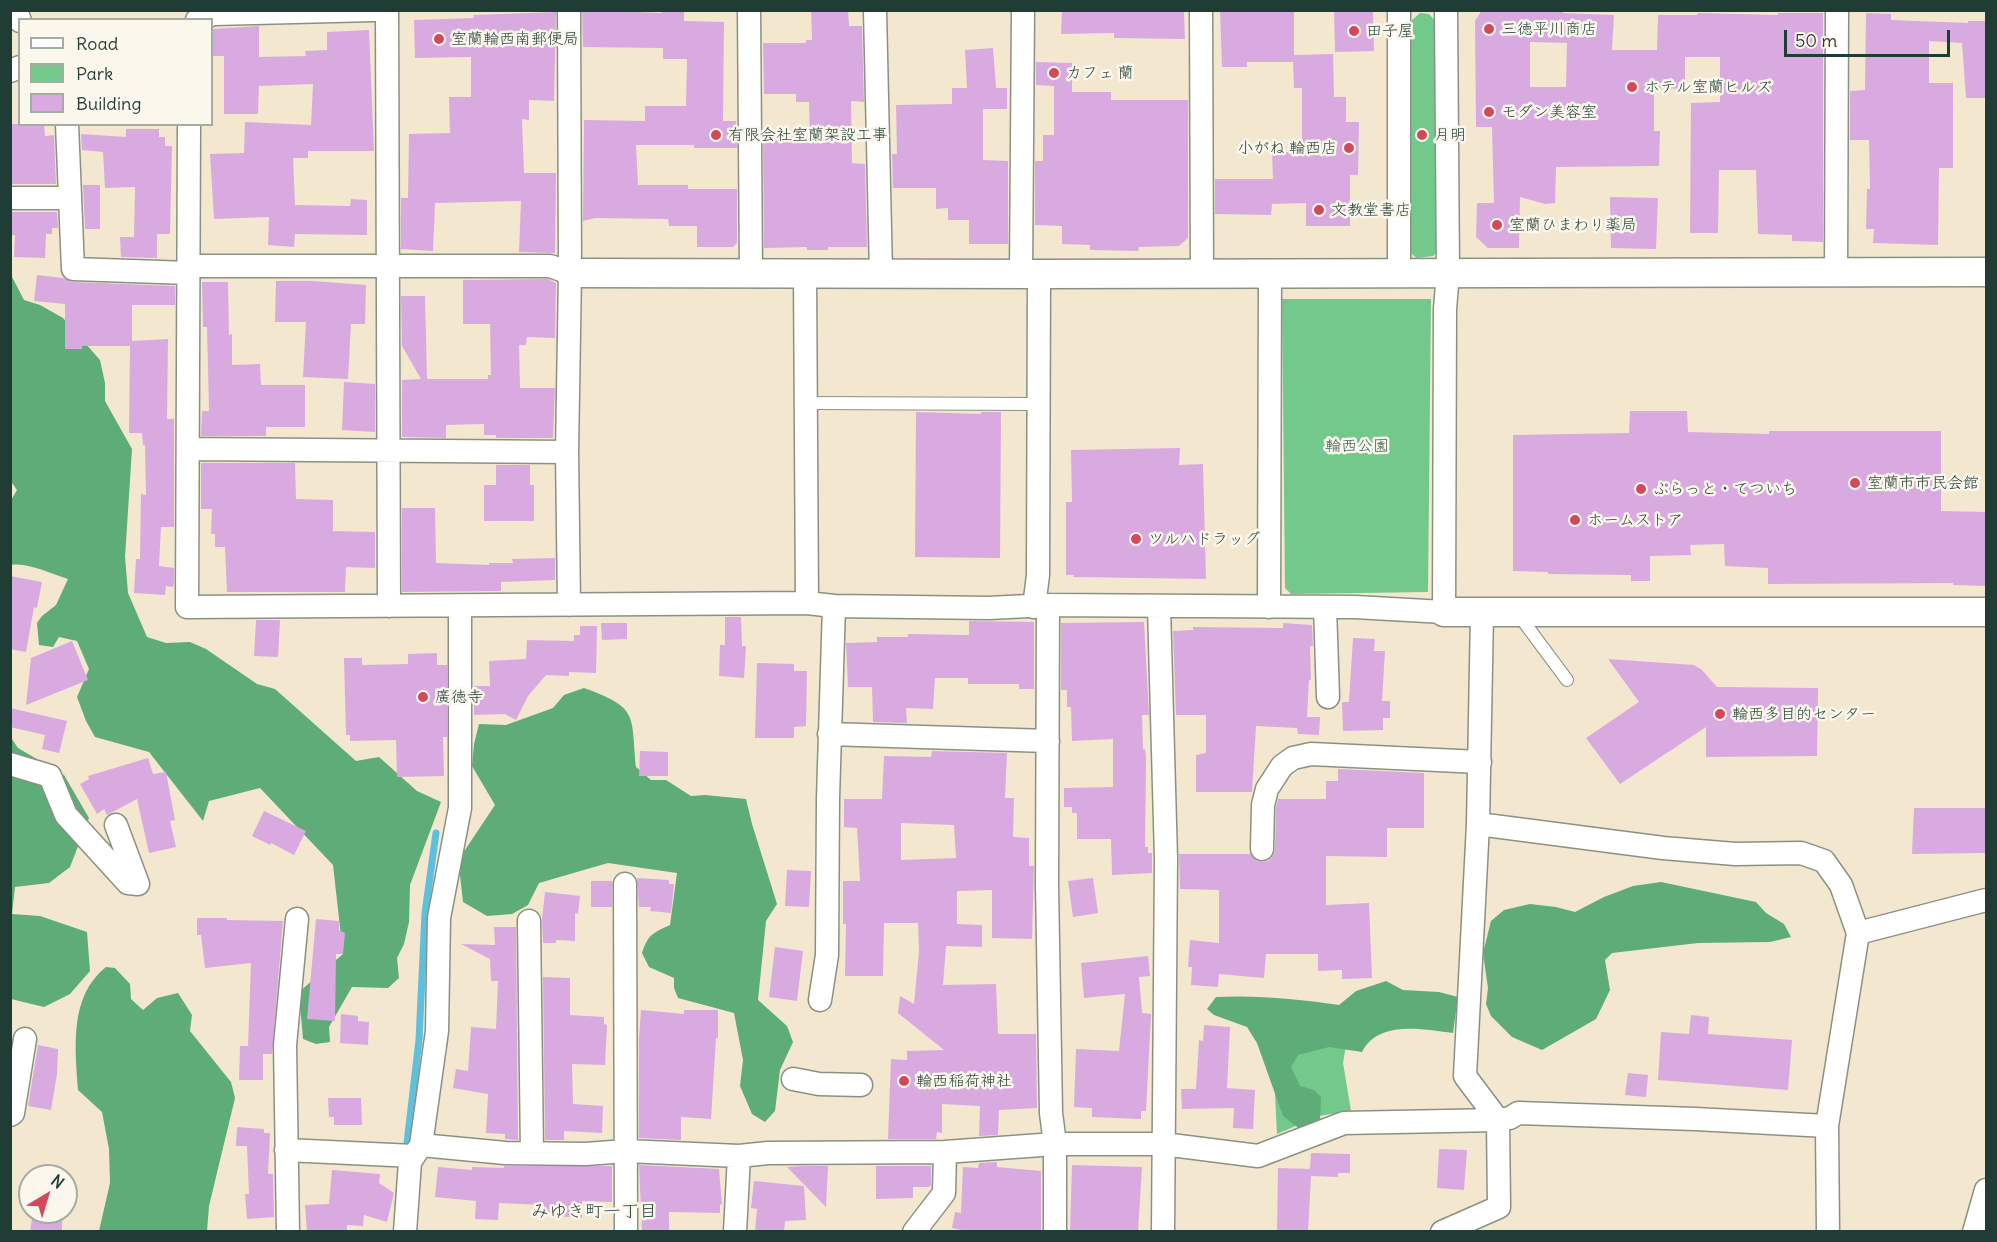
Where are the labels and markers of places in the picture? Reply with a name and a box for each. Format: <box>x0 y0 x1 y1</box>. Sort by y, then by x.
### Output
place label: 三徳平川商店 <box>1501 19 1597 39</box>
place label: 田子屋 <box>1366 21 1414 41</box>
marker: 三徳平川商店 <box>1482 22 1496 36</box>
marker: 田子屋 <box>1347 24 1361 38</box>
place label: 室蘭輪西南郵便局 <box>451 29 579 49</box>
marker: 室蘭輪西南郵便局 <box>432 32 446 46</box>
place label: カフェ 蘭 <box>1066 63 1134 83</box>
marker: カフェ 蘭 <box>1047 66 1061 80</box>
place label: ホテル室蘭ヒルズ <box>1644 77 1772 97</box>
marker: ホテル室蘭ヒルズ <box>1625 80 1639 94</box>
place label: モダン美容室 <box>1501 102 1597 122</box>
marker: モダン美容室 <box>1482 105 1496 119</box>
place label: 有限会社室蘭架設工事 <box>728 125 888 145</box>
place label: 月明 <box>1434 125 1466 145</box>
marker: 有限会社室蘭架設工事 <box>709 128 723 142</box>
marker: 月明 <box>1415 128 1429 142</box>
place label: 小がね 輪西店 <box>1237 138 1337 158</box>
marker: 小がね 輪西店 <box>1342 141 1356 155</box>
place label: 文教堂書店 <box>1331 200 1411 220</box>
marker: 文教堂書店 <box>1312 203 1326 217</box>
place label: 室蘭ひまわり薬局 <box>1509 215 1637 235</box>
marker: 室蘭ひまわり薬局 <box>1490 218 1504 232</box>
place label: 室蘭市市民会館 <box>1867 473 1979 493</box>
marker: 室蘭市市民会館 <box>1848 476 1862 490</box>
place label: ぷらっと・てついち <box>1653 479 1797 499</box>
marker: ぷらっと・てついち <box>1634 482 1648 496</box>
place label: ホームストア <box>1587 510 1683 530</box>
marker: ホームストア <box>1568 513 1582 527</box>
place label: ツルハドラッグ <box>1148 529 1260 549</box>
marker: ツルハドラッグ <box>1129 532 1143 546</box>
place label: 廣徳寺 <box>435 687 483 707</box>
marker: 廣徳寺 <box>416 690 430 704</box>
place label: 輪西多目的センター <box>1732 704 1876 724</box>
marker: 輪西多目的センター <box>1713 707 1727 721</box>
place label: 輪西稲荷神社 <box>916 1071 1012 1091</box>
marker: 輪西稲荷神社 <box>897 1074 911 1088</box>

